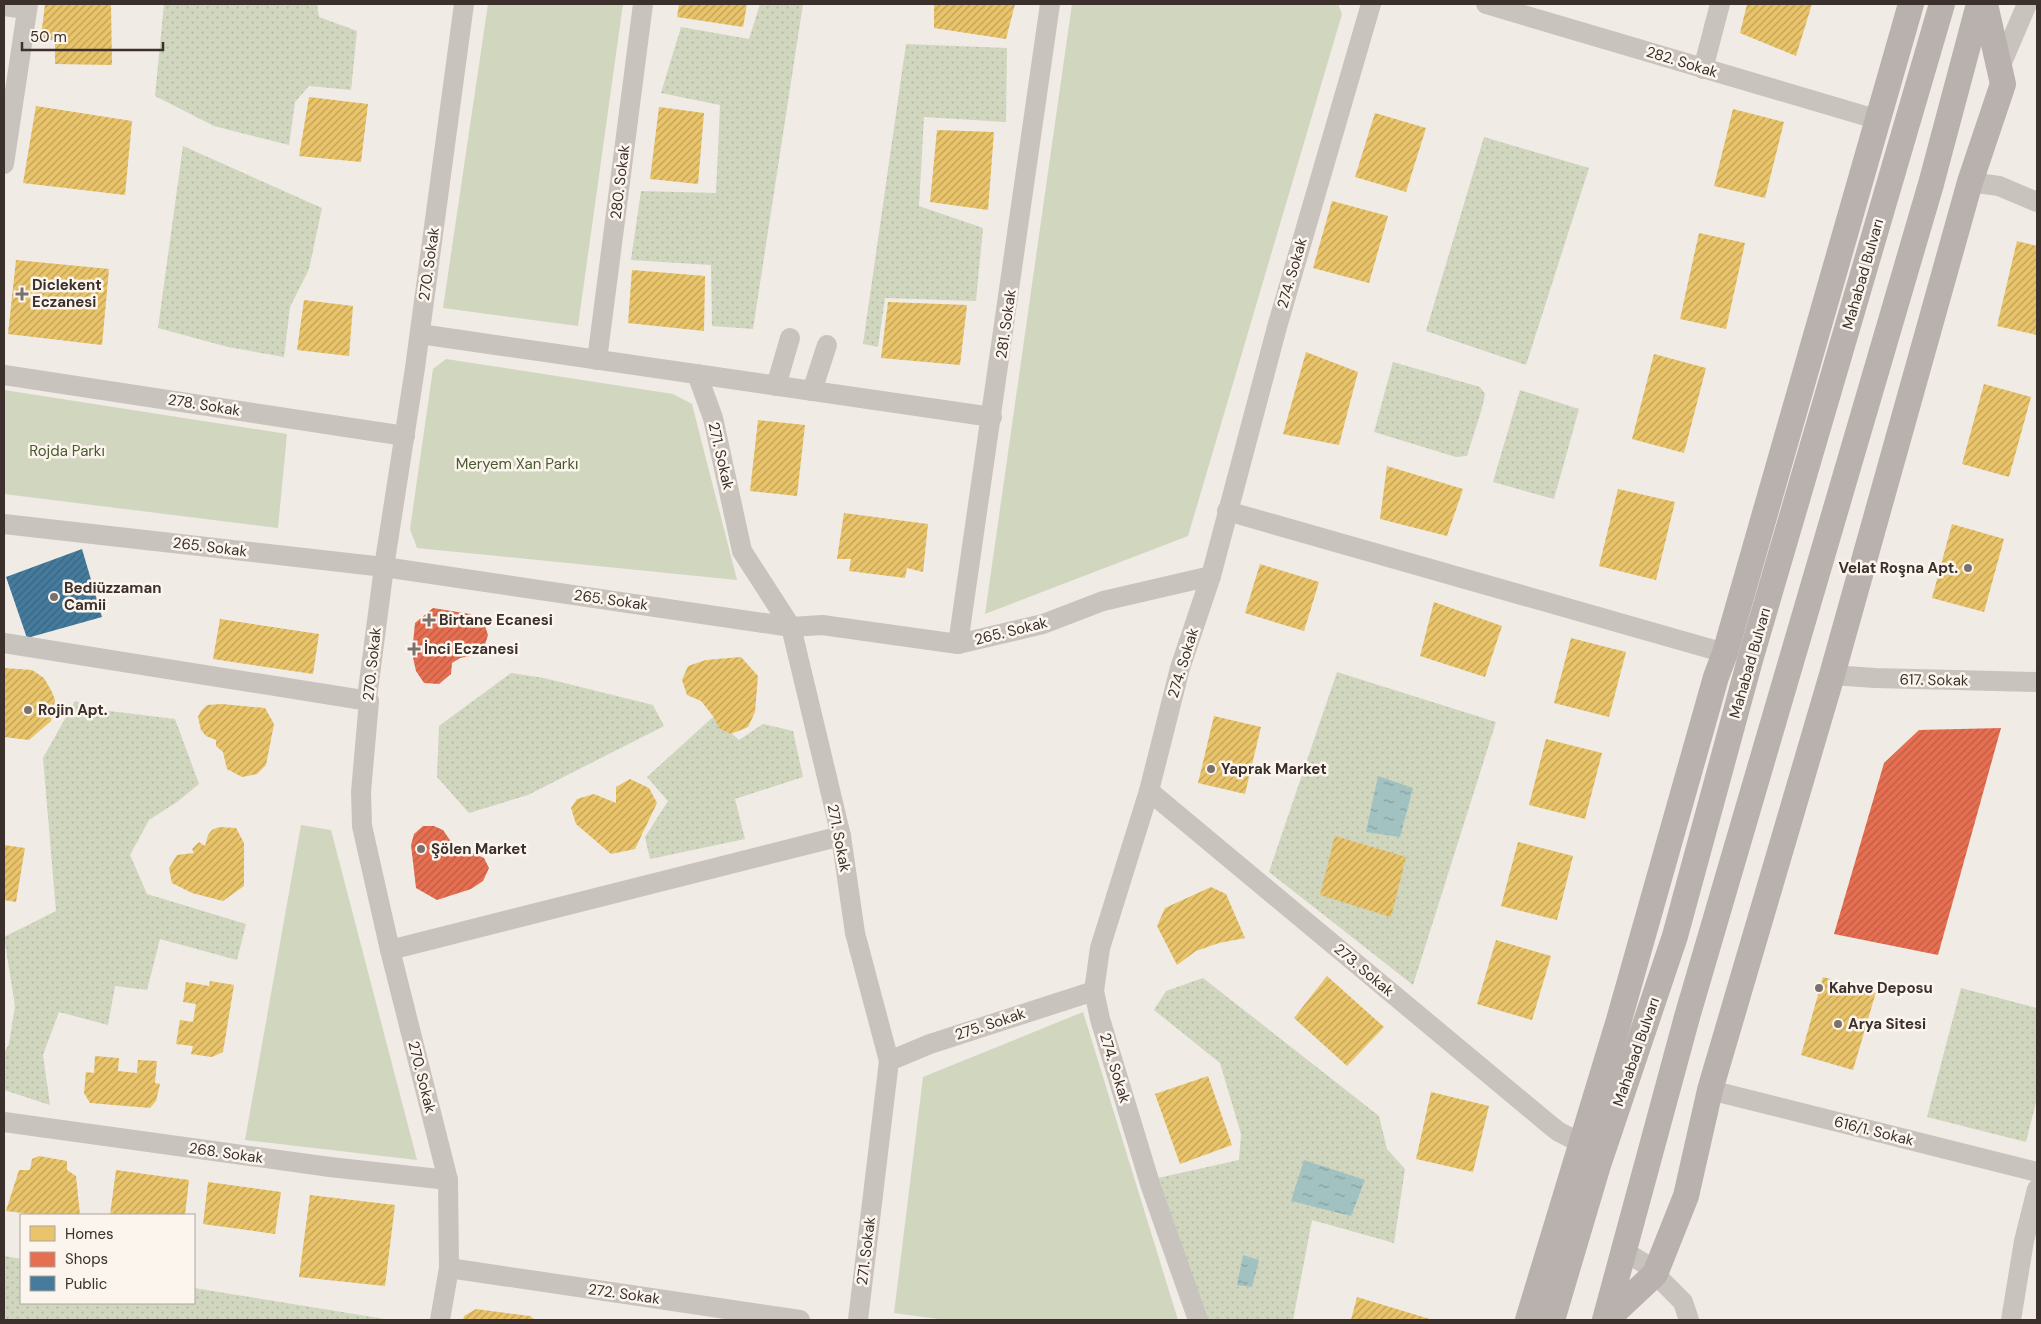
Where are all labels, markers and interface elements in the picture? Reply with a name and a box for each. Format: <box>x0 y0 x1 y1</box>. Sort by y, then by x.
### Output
scale bar <box>22 20 164 52</box>
text: 50 m <box>30 27 67 47</box>
street label: 282. Sokak <box>1644 42 1721 82</box>
street label: 280. Sokak <box>606 143 635 220</box>
street label: Mahabad Bulvarı <box>1838 216 1888 332</box>
street label: 270. Sokak <box>414 226 444 302</box>
street label: 274. Sokak <box>1272 235 1312 311</box>
place label: Diclekent Eczanesi <box>32 275 102 312</box>
marker: Diclekent Eczanesi <box>16 288 28 300</box>
street label: 281. Sokak <box>991 288 1021 360</box>
street label: 278. Sokak <box>166 389 242 421</box>
street label: 271. Sokak <box>704 420 739 492</box>
park label: Rojda Parkı <box>29 441 105 461</box>
park label: Meryem Xan Parkı <box>456 454 578 474</box>
street label: 265. Sokak <box>172 533 249 562</box>
place label: Velat Roşna Apt. <box>1838 558 1958 578</box>
marker: Velat Roşna Apt. <box>1962 562 1974 574</box>
place label: Bediüzzaman Camii <box>64 578 161 615</box>
street label: 265. Sokak <box>573 585 650 615</box>
marker: Bediüzzaman Camii <box>48 591 60 603</box>
street label: Mahabad Bulvarı <box>1725 605 1775 721</box>
place label: Birtane Ecanesi <box>439 610 553 630</box>
street label: 265. Sokak <box>972 612 1050 650</box>
marker: Birtane Ecanesi <box>423 614 435 626</box>
street label: 274. Sokak <box>1163 625 1203 701</box>
street label: 270. Sokak <box>358 626 386 702</box>
place label: İnci Eczanesi <box>424 639 518 659</box>
marker: İnci Eczanesi <box>408 643 420 655</box>
street label: 617. Sokak <box>1899 669 1969 691</box>
place label: Rojin Apt. <box>38 700 108 720</box>
marker: Rojin Apt. <box>22 704 34 716</box>
place label: Yaprak Market <box>1221 759 1327 779</box>
marker: Yaprak Market <box>1205 763 1217 775</box>
street label: 271. Sokak <box>823 802 855 874</box>
place label: Şölen Market <box>431 839 527 859</box>
marker: Şölen Market <box>415 843 427 855</box>
street label: 273. Sokak <box>1330 939 1399 1001</box>
place label: Kahve Deposu <box>1829 978 1933 998</box>
marker: Kahve Deposu <box>1813 982 1825 994</box>
street label: Mahabad Bulvarı <box>1608 995 1664 1109</box>
street label: 275. Sokak <box>952 1003 1028 1045</box>
place label: Arya Sitesi <box>1848 1014 1926 1034</box>
marker: Arya Sitesi <box>1832 1018 1844 1030</box>
street label: 274. Sokak <box>1095 1030 1135 1106</box>
street label: 270. Sokak <box>403 1039 441 1116</box>
street label: 616/1. Sokak <box>1832 1111 1916 1151</box>
street label: 268. Sokak <box>187 1138 265 1168</box>
legend <box>20 1214 195 1304</box>
street label: 271. Sokak <box>852 1215 880 1286</box>
text: Homes <box>65 1224 114 1244</box>
text: Shops <box>65 1249 108 1269</box>
text: Public <box>65 1274 107 1294</box>
street label: 272. Sokak <box>587 1279 662 1309</box>

